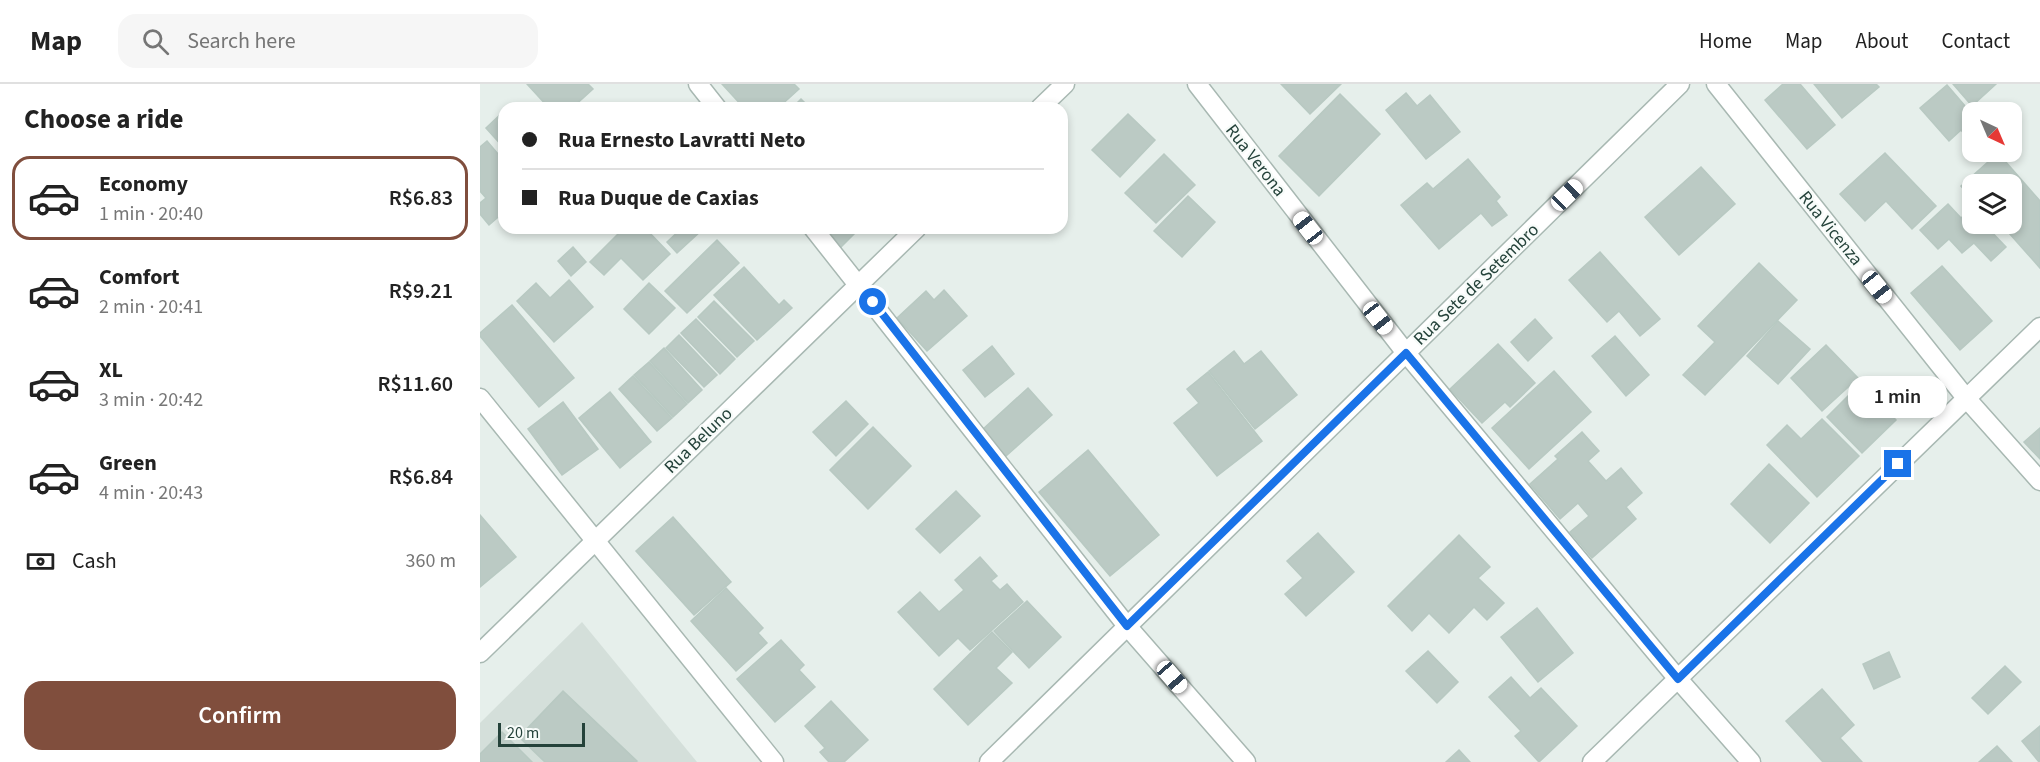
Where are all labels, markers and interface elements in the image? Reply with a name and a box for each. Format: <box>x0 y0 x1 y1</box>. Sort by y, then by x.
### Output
search box <box>118 14 538 68</box>
text: Map <box>30 21 82 61</box>
icon: search <box>139 25 172 58</box>
text: Search here <box>187 25 296 57</box>
text: Home <box>1699 26 1752 56</box>
text: Map <box>1785 26 1823 56</box>
text: About <box>1856 26 1908 56</box>
text: Contact <box>1941 26 2010 56</box>
text: Choose a ride <box>24 100 184 139</box>
north arrow <box>1962 102 2022 162</box>
map controls <box>1962 102 2022 234</box>
street label: Rua Verona <box>1219 119 1292 202</box>
text: Rua Ernesto Lavratti Neto <box>558 124 805 156</box>
text: Economy <box>99 168 188 200</box>
icon: car <box>27 171 81 225</box>
button: layers <box>1962 174 2022 234</box>
car <box>1548 176 1586 214</box>
text: R$6.83 <box>389 182 453 214</box>
text: Rua Duque de Caxias <box>558 182 759 214</box>
street label: Rua Vicenza <box>1793 186 1868 271</box>
text: 1 min · 20:40 <box>99 200 203 228</box>
car <box>1290 208 1326 248</box>
street label: Rua Sete de Setembro <box>1408 218 1545 351</box>
text: Comfort <box>99 261 180 293</box>
icon: car <box>27 264 81 318</box>
car <box>1859 267 1895 307</box>
text: R$9.21 <box>389 275 453 307</box>
route start <box>859 288 886 315</box>
text: 2 min · 20:41 <box>99 293 203 321</box>
car <box>1360 298 1396 338</box>
text: XL <box>99 354 123 386</box>
icon: car <box>27 357 81 411</box>
text: R$11.60 <box>377 368 453 400</box>
callout: 1 min <box>1848 377 1948 419</box>
text: 1 min <box>1874 383 1921 411</box>
text: 3 min · 20:42 <box>99 386 203 414</box>
street label: Rua Beluno <box>659 401 738 479</box>
text: Green <box>99 447 157 479</box>
icon: car <box>27 450 81 504</box>
route end <box>1884 450 1911 477</box>
text: R$6.84 <box>389 461 453 493</box>
text: 4 min · 20:43 <box>99 479 203 507</box>
icon: cash <box>24 545 57 578</box>
text: Cash <box>72 545 117 577</box>
text: 360 m <box>406 547 456 575</box>
car <box>1153 658 1191 696</box>
button: Confirm <box>24 681 456 750</box>
scale bar <box>498 720 585 748</box>
text: 20 m <box>507 722 539 744</box>

